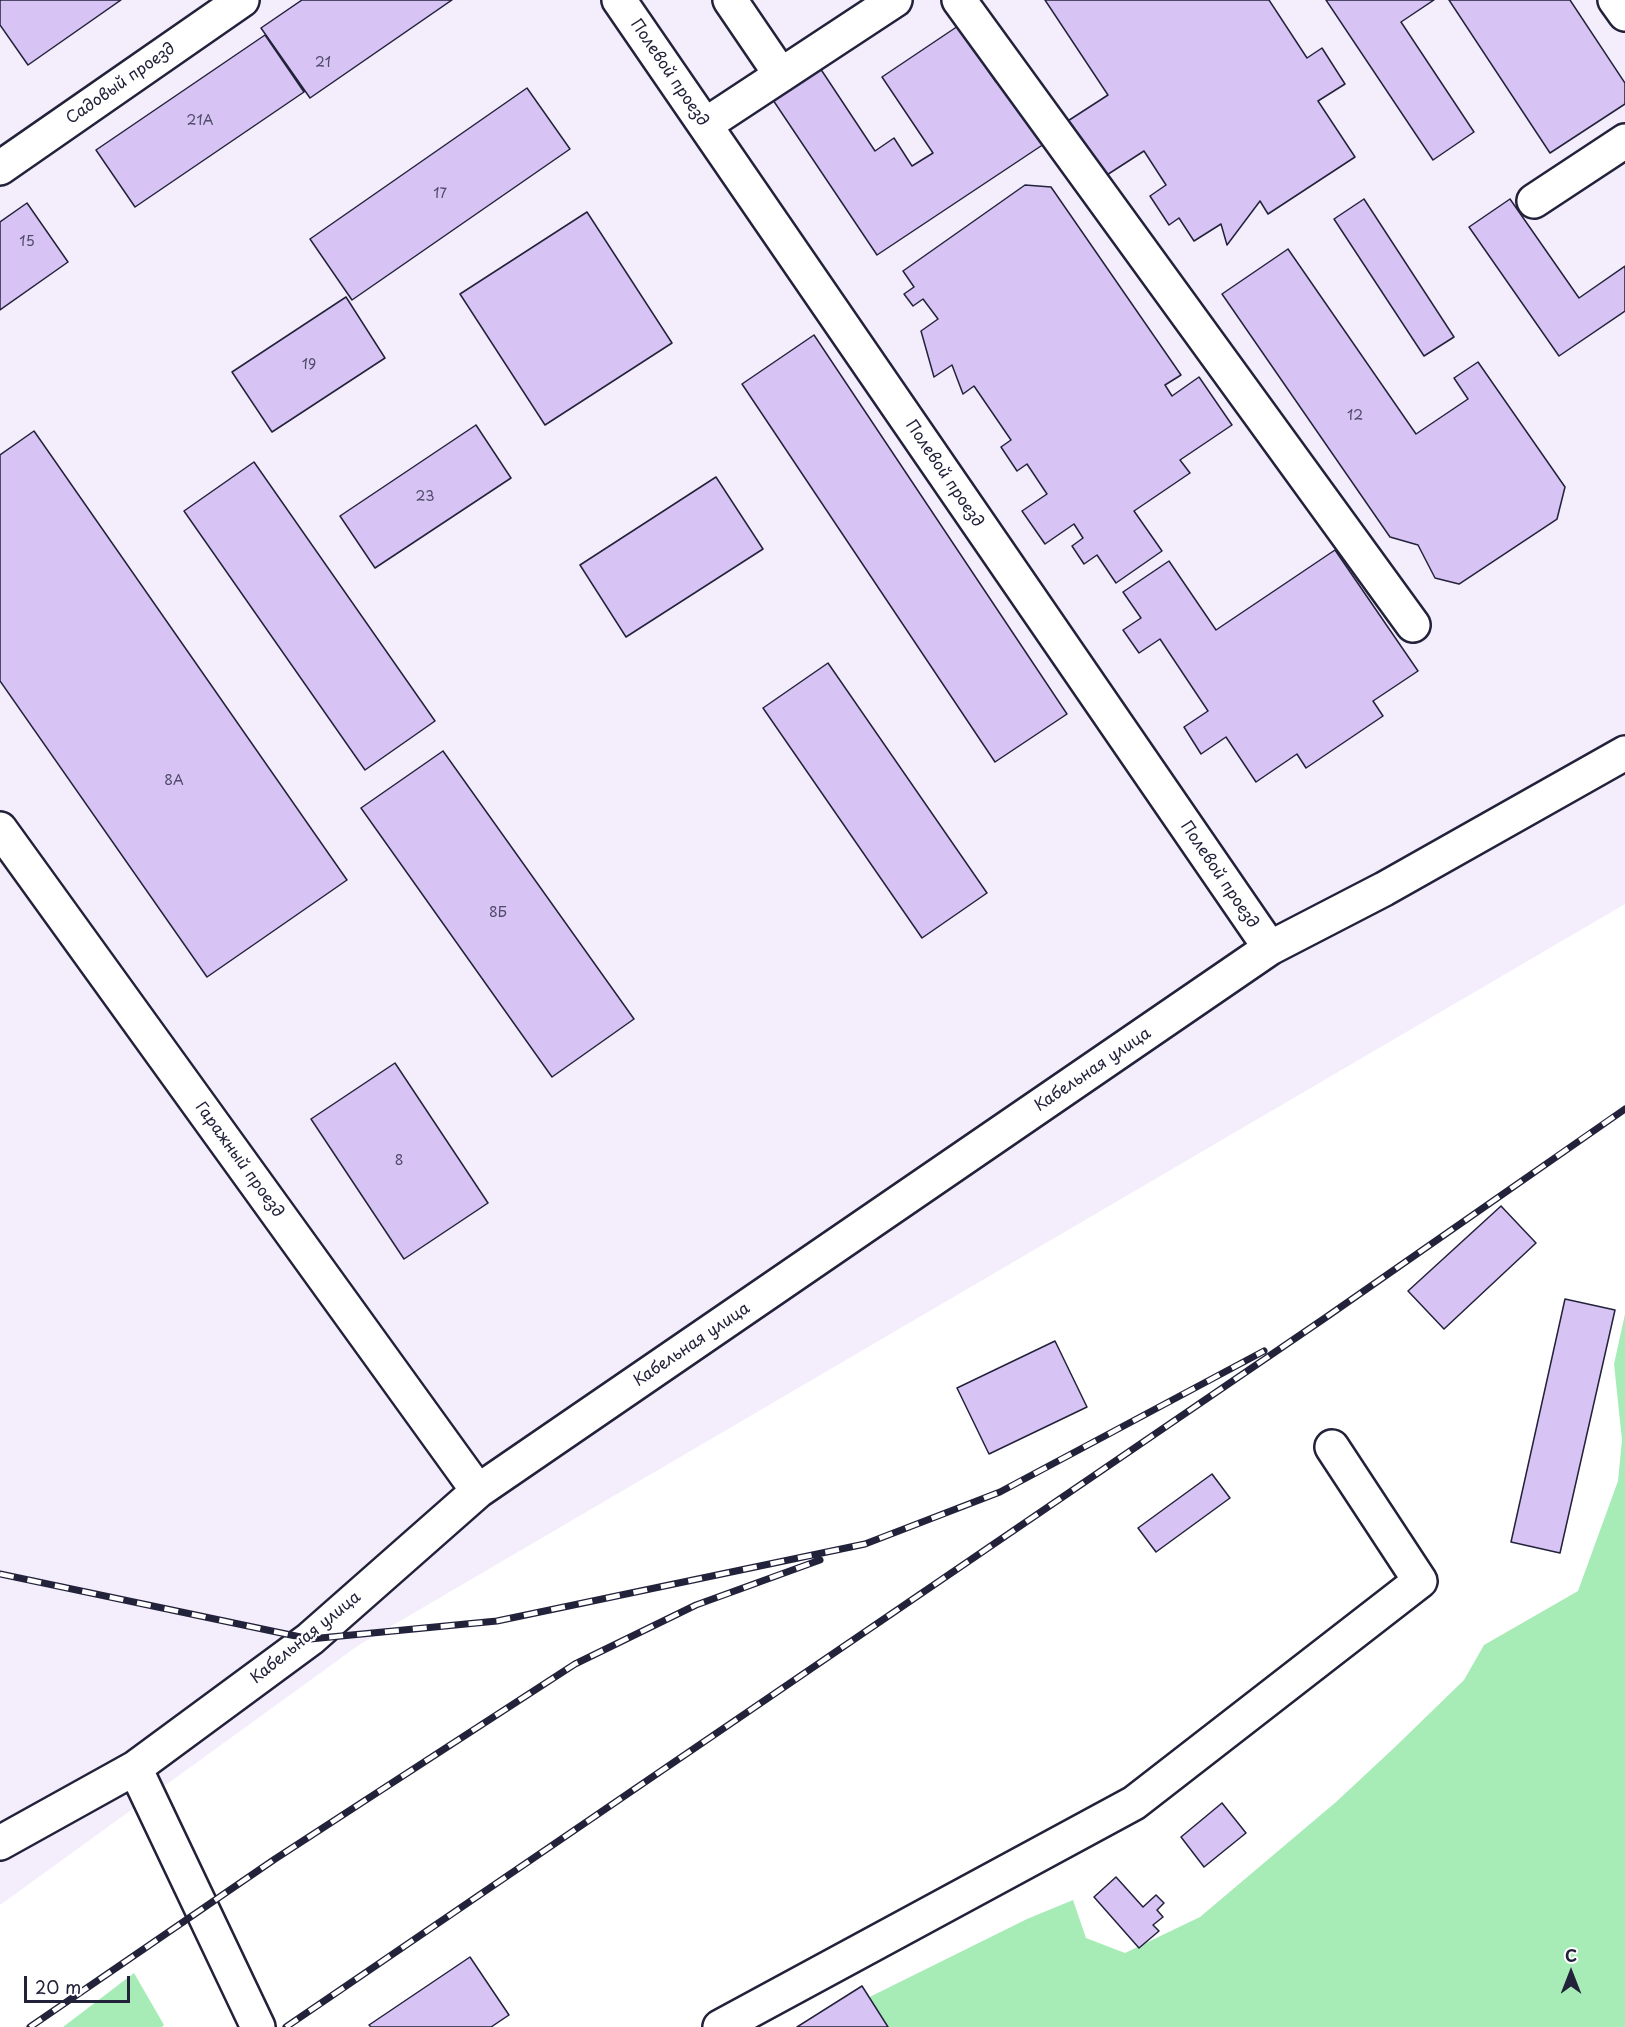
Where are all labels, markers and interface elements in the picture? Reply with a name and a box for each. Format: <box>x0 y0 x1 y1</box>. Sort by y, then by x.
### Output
street label: Полевой проезд <box>626 16 712 130</box>
street label: Садовый проезд <box>63 39 179 129</box>
house number: 21 <box>315 55 331 71</box>
house number: 21А <box>187 113 213 129</box>
house number: 17 <box>433 186 447 202</box>
house number: 15 <box>19 234 35 250</box>
house number: 19 <box>302 357 316 373</box>
house number: 12 <box>1347 408 1363 424</box>
street label: Полевой проезд <box>901 417 987 531</box>
house number: 23 <box>416 489 434 505</box>
house number: 8А <box>164 773 184 789</box>
street label: Полевой проезд <box>1176 818 1262 932</box>
house number: 8Б <box>489 905 507 921</box>
street label: Кабельная улица <box>1031 1024 1155 1116</box>
street label: Гаражный проезд <box>191 1098 287 1222</box>
house number: 8 <box>395 1153 403 1169</box>
street label: Кабельная улица <box>630 1299 754 1391</box>
street label: Кабельная улица <box>247 1588 365 1688</box>
north arrow <box>1541 1943 1601 2003</box>
text: С <box>1565 1943 1577 1967</box>
scale bar <box>27 1964 134 2002</box>
text: 20 m <box>35 1973 81 2000</box>

